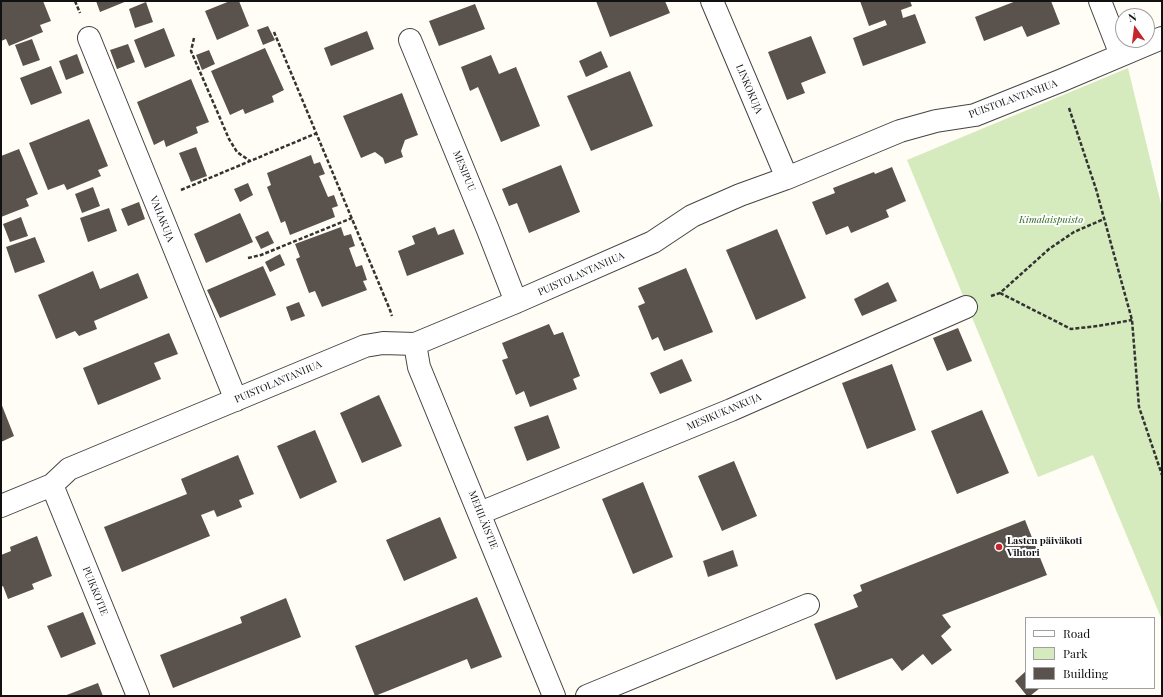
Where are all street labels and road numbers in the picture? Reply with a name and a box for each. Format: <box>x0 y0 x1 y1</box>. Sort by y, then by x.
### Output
street label: LINKOKUJA <box>733 62 765 116</box>
street label: PUISTOLANTANHUA <box>967 77 1059 121</box>
street label: MESIPUU <box>450 149 478 193</box>
street label: VAHAKUJA <box>147 194 177 244</box>
street label: PUISTOLANTANHUA <box>536 250 626 298</box>
street label: PUISTOLANTANHUA <box>233 358 323 406</box>
street label: MESIKUKANKUJA <box>685 391 763 433</box>
street label: MEHILÄISTIE <box>466 489 500 551</box>
street label: PUIKKOTIE <box>80 565 110 617</box>

